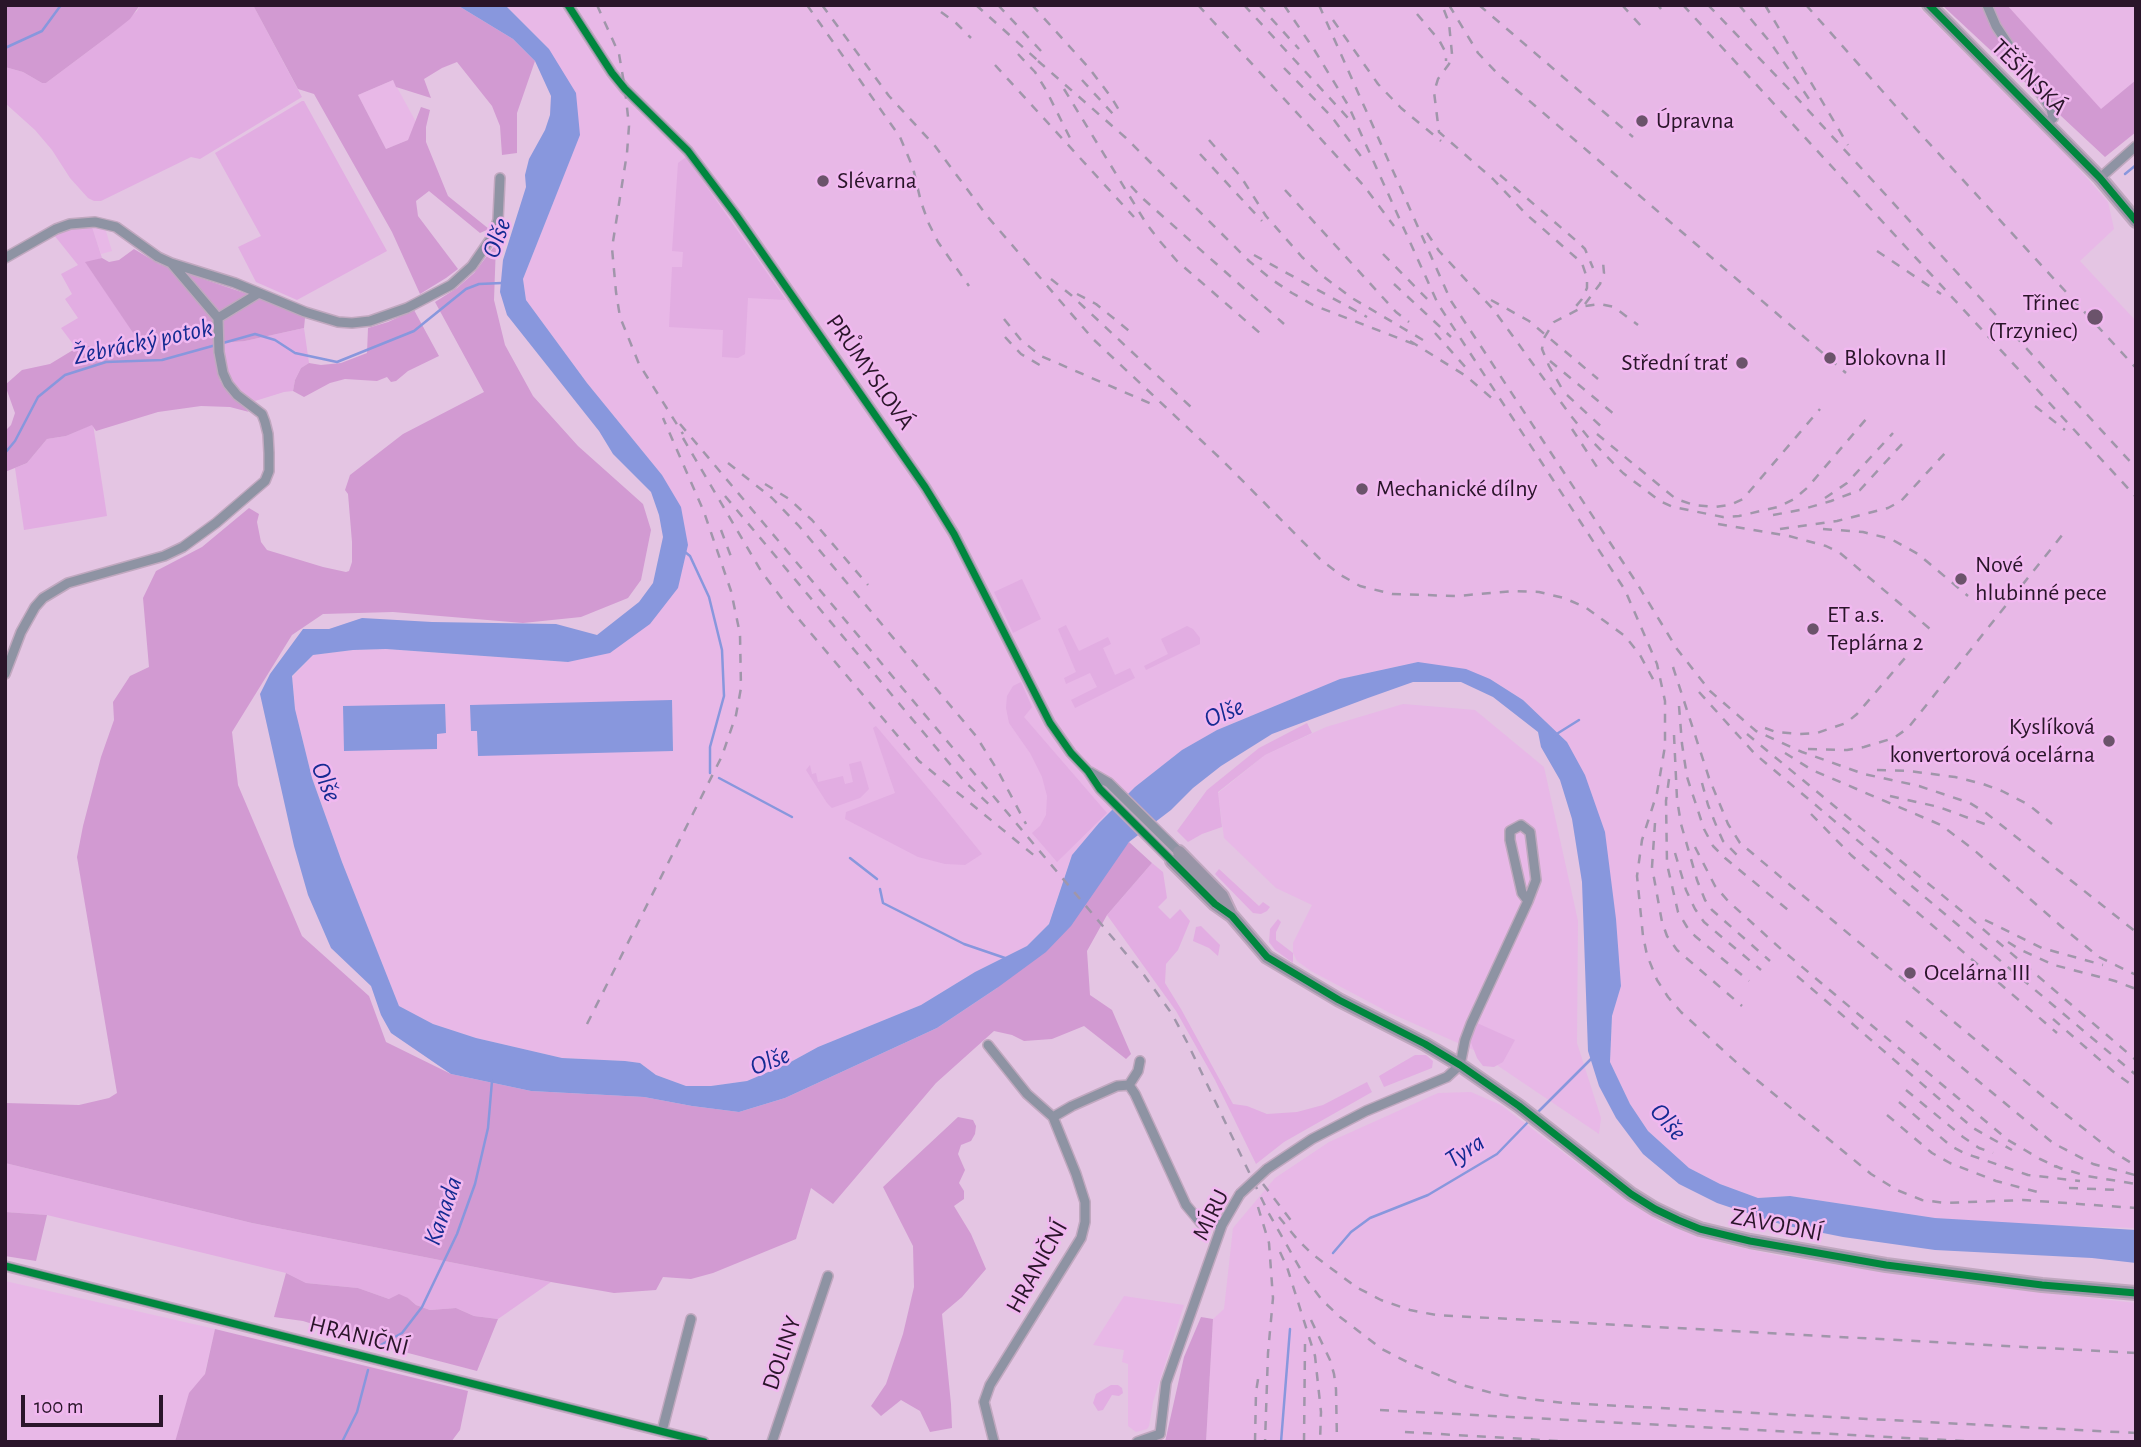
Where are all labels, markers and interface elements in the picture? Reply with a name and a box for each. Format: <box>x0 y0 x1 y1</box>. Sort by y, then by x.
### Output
street label: TĚŠÍNSKÁ <box>1985 33 2073 121</box>
place label: Úpravna <box>1656 107 1734 135</box>
marker: Úpravna <box>1634 113 1650 129</box>
place label: Slévarna <box>837 167 917 195</box>
marker: Slévarna <box>815 173 831 189</box>
water label: Olše <box>475 214 519 262</box>
place label: Třinec (Trzyniec) <box>1988 289 2079 345</box>
marker: Třinec (Trzyniec) <box>2085 307 2105 327</box>
street label: PRŮMYSLOVÁ <box>820 309 920 435</box>
water label: Žebrácký potok <box>70 312 216 372</box>
place label: Blokovna II <box>1844 344 1947 372</box>
place label: Střední trať <box>1621 349 1728 377</box>
marker: Blokovna II <box>1822 350 1838 366</box>
marker: Střední trať <box>1734 355 1750 371</box>
place label: Mechanické dílny <box>1376 475 1537 503</box>
marker: Mechanické dílny <box>1354 481 1370 497</box>
place label: Nové hlubinné pece <box>1975 551 2107 607</box>
marker: Nové hlubinné pece <box>1953 571 1969 587</box>
place label: ET a.s. Teplárna 2 <box>1827 601 1923 657</box>
marker: ET a.s. Teplárna 2 <box>1805 621 1821 637</box>
water label: Olše <box>1199 691 1249 735</box>
place label: Kyslíková konvertorová ocelárna <box>1889 713 2095 769</box>
marker: Kyslíková konvertorová ocelárna <box>2101 733 2117 749</box>
water label: Olše <box>304 757 348 807</box>
place label: Ocelárna III <box>1924 959 2031 987</box>
marker: Ocelárna III <box>1902 965 1918 981</box>
water label: Olše <box>746 1039 794 1083</box>
water label: Olše <box>1643 1097 1693 1147</box>
water label: Tyra <box>1439 1127 1491 1175</box>
water label: Kanada <box>417 1172 469 1250</box>
street label: MÍRU <box>1186 1185 1236 1245</box>
street label: ZÁVODNÍ <box>1729 1202 1825 1248</box>
street label: HRANIČNÍ <box>1000 1216 1074 1318</box>
street label: HRANIČNÍ <box>306 1310 412 1362</box>
street label: DOLINY <box>756 1312 808 1394</box>
scale bar <box>24 1380 166 1424</box>
text: 100 m <box>34 1396 84 1417</box>

